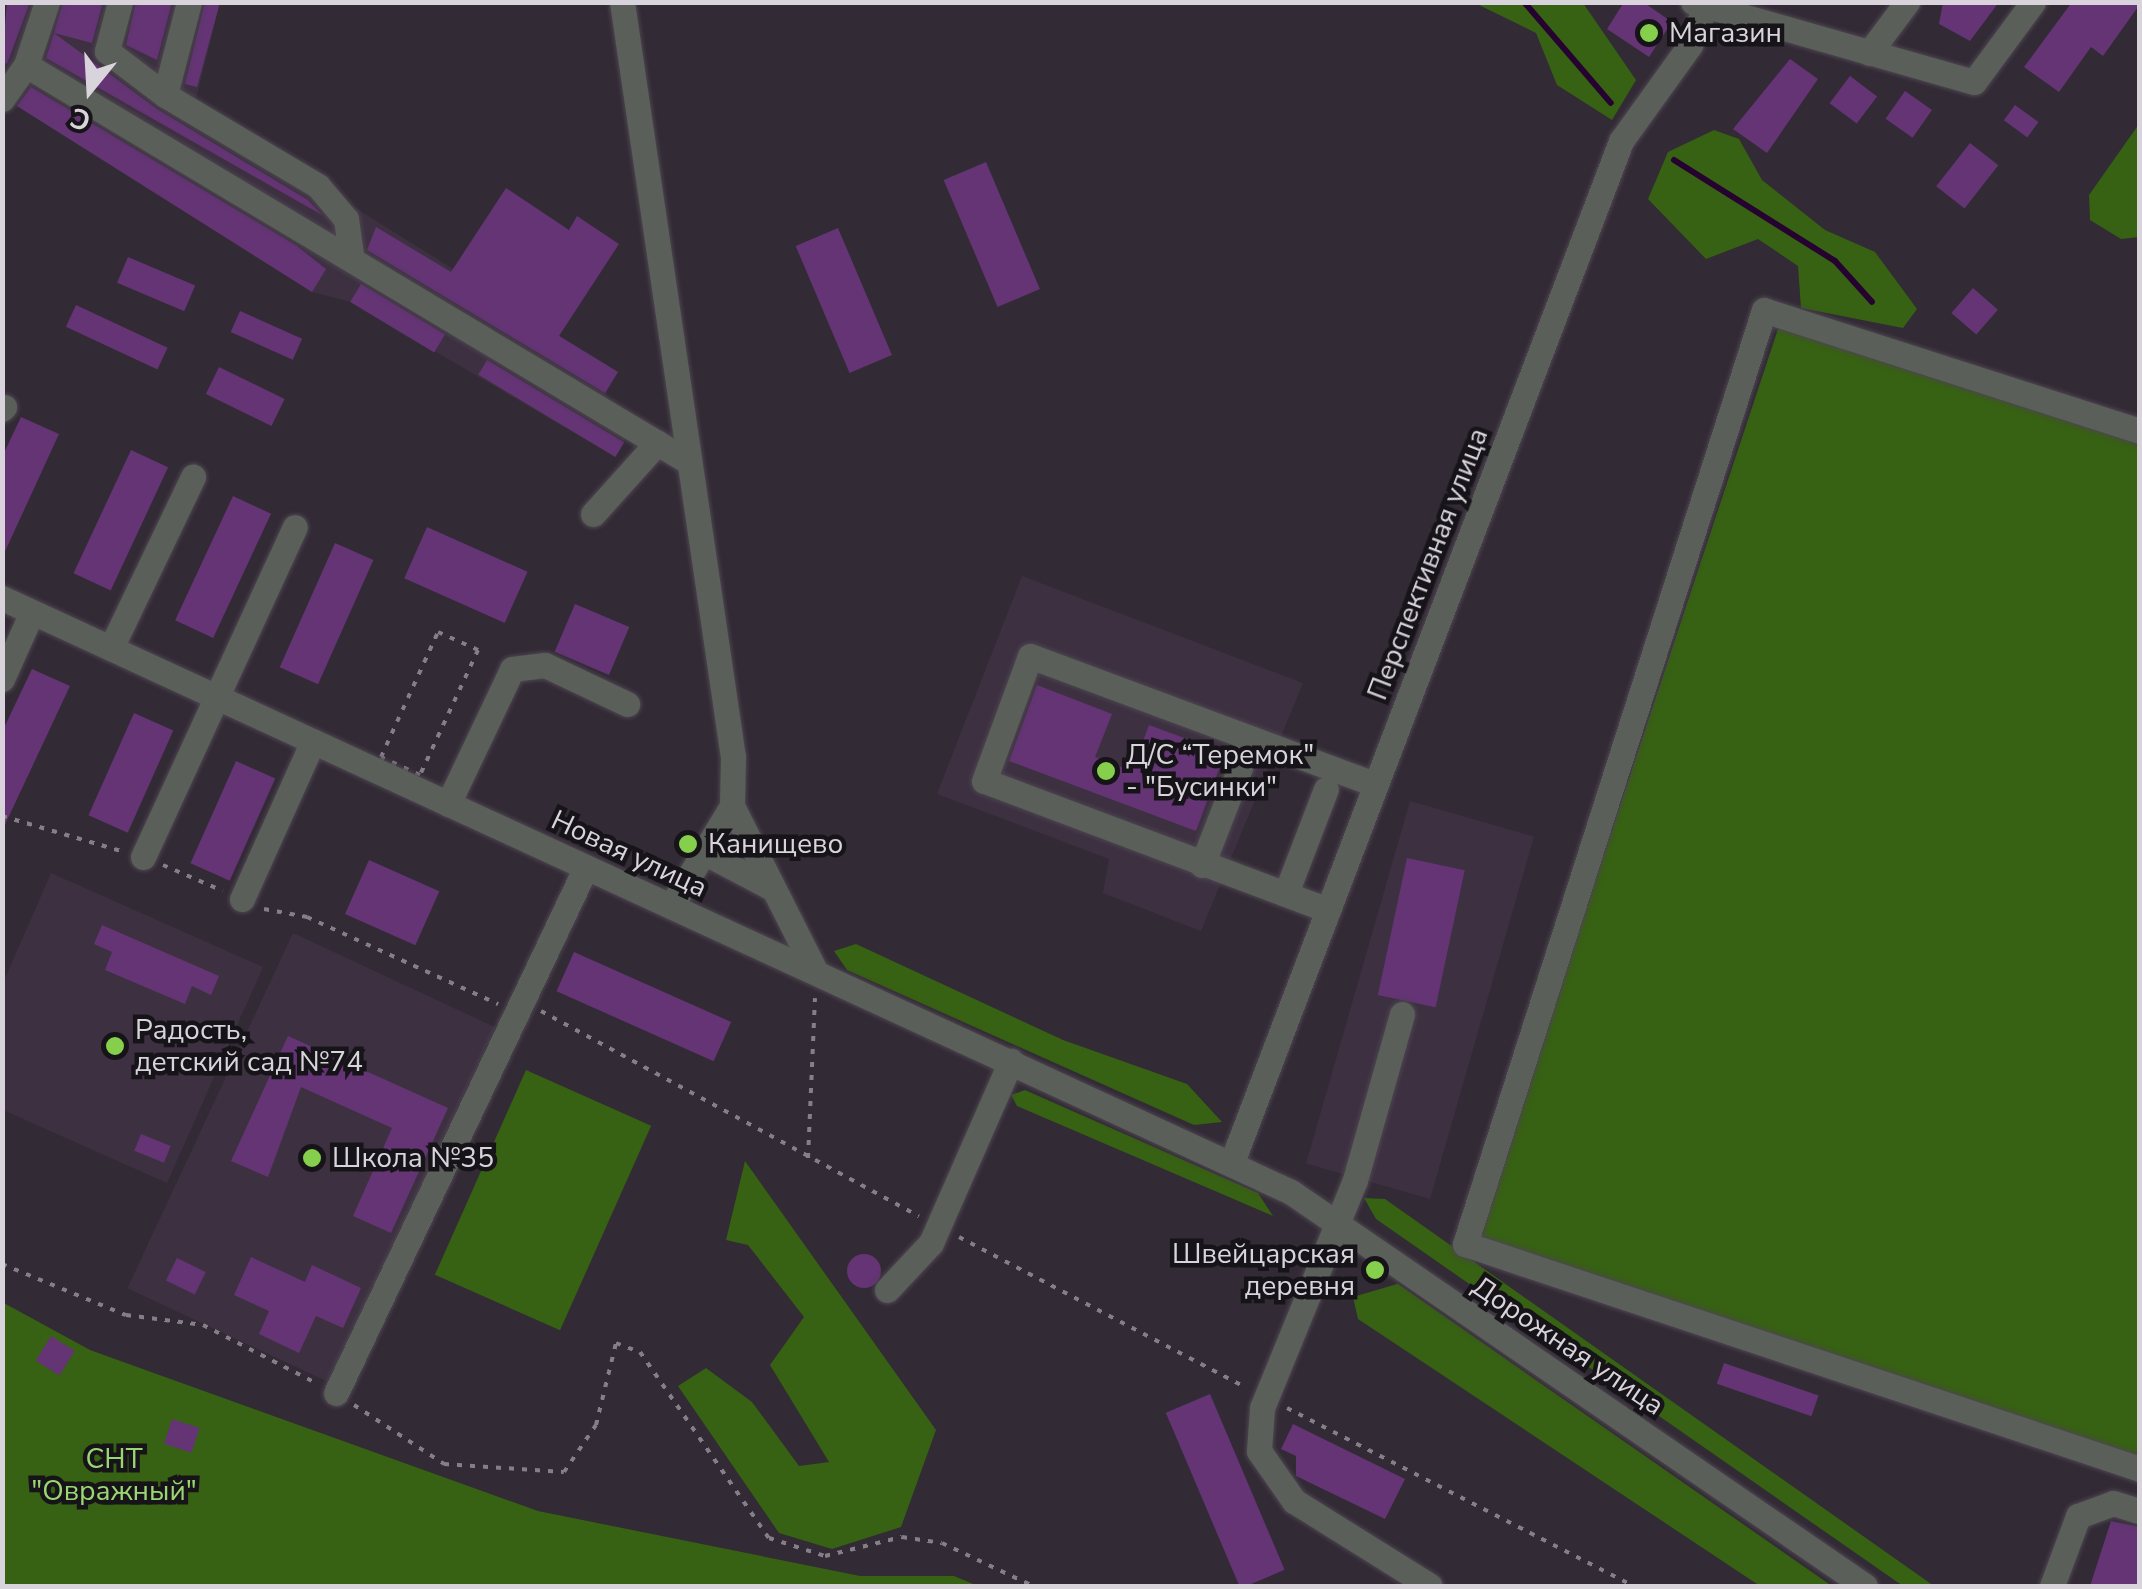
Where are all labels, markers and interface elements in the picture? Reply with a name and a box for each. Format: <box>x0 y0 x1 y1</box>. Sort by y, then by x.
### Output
place label: Магазин <box>1669 16 1782 50</box>
marker: Магазин <box>1638 22 1660 44</box>
north arrow <box>40 40 140 140</box>
text: С <box>66 98 96 140</box>
street label: Перспективная улица <box>1361 423 1495 705</box>
place label: Д/С “Теремок" - "Бусинки" <box>1126 738 1314 804</box>
marker: Д/С “Теремок" - "Бусинки" <box>1095 760 1117 782</box>
street label: Новая улица <box>546 803 712 905</box>
place label: Канищево <box>708 827 843 861</box>
marker: Канищево <box>677 833 699 855</box>
place label: Радость, детский сад №74 <box>135 1013 363 1079</box>
marker: Радость, детский сад №74 <box>104 1035 126 1057</box>
place label: Школа №35 <box>332 1141 494 1175</box>
marker: Школа №35 <box>301 1147 323 1169</box>
place label: Швейцарская деревня <box>1172 1237 1355 1303</box>
marker: Швейцарская деревня <box>1364 1259 1386 1281</box>
street label: Дорожная улица <box>1466 1269 1670 1423</box>
park label: СНТ "Овражный" <box>31 1442 197 1508</box>

